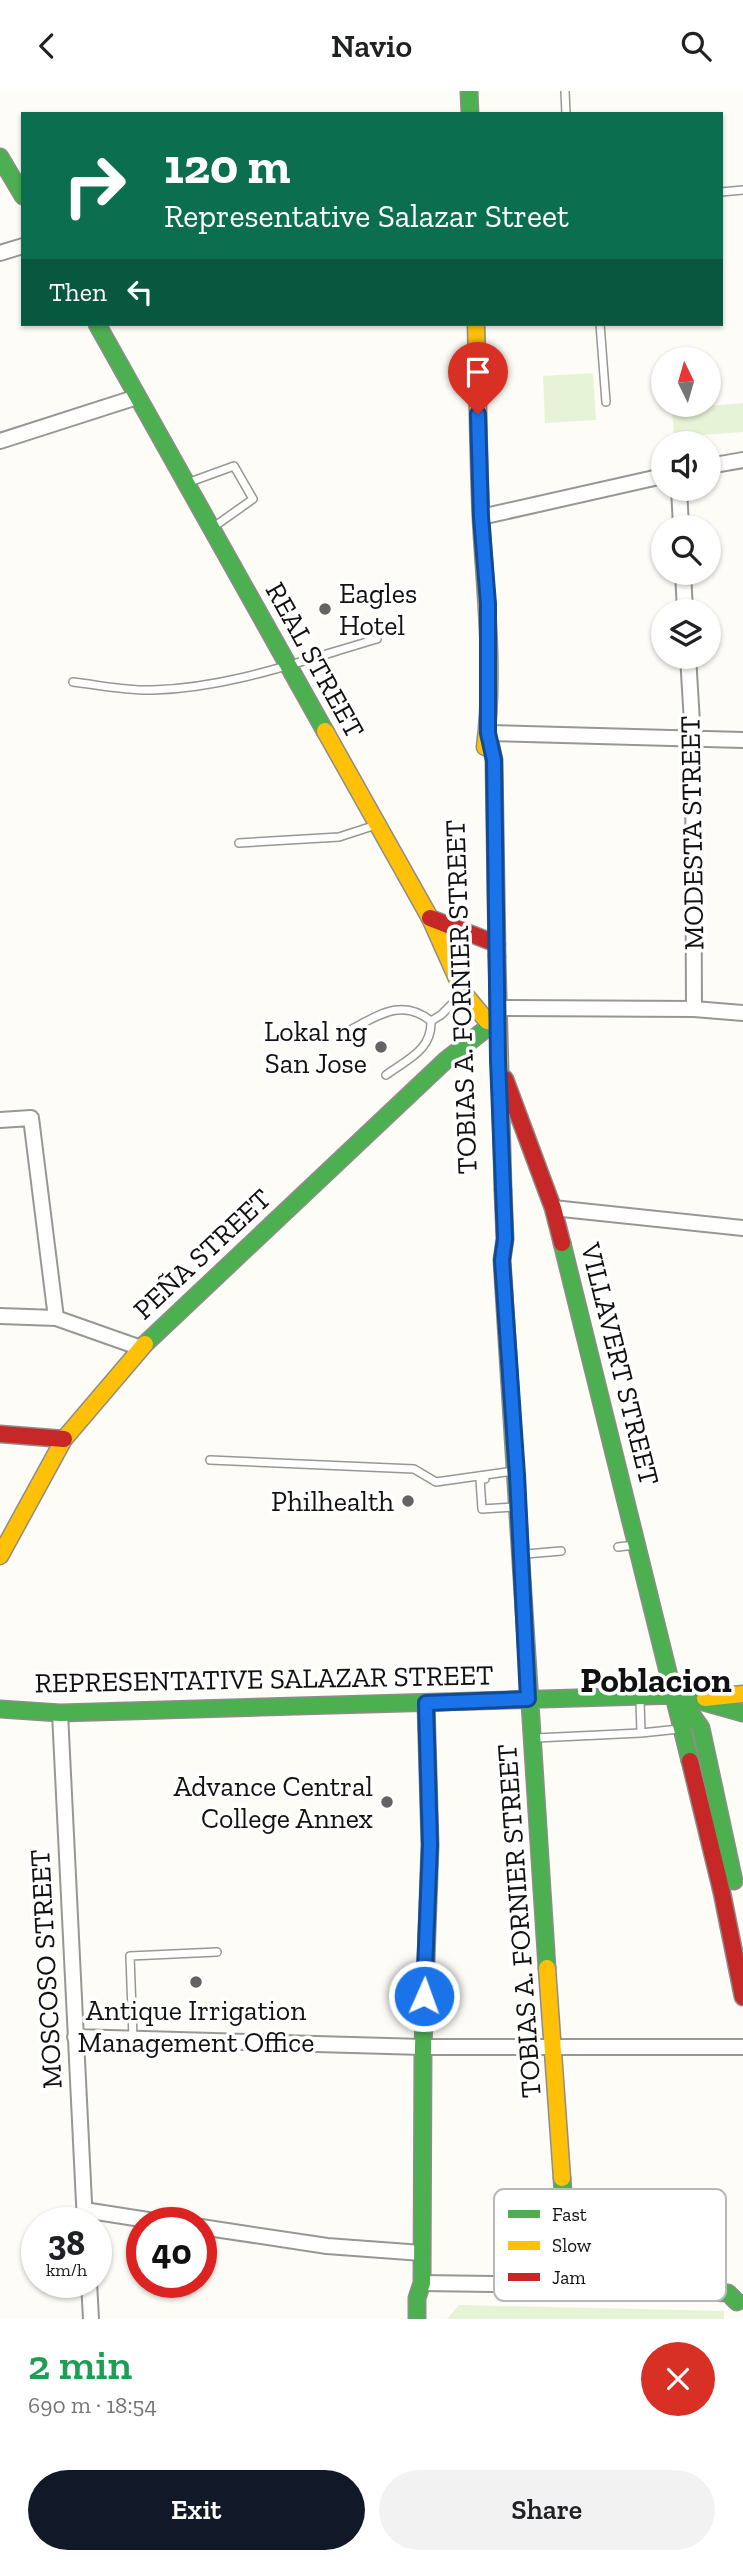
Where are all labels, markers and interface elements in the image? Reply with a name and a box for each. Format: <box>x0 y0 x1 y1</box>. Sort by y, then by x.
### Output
icon: back <box>28 27 66 65</box>
text: Navio <box>331 27 412 65</box>
icon: search <box>677 27 715 65</box>
text: 120 m <box>164 137 290 196</box>
icon: right <box>49 140 140 231</box>
text: Representative Salazar Street <box>164 197 569 235</box>
icon: left <box>121 273 159 311</box>
text: Then <box>49 276 107 308</box>
pin <box>448 342 508 414</box>
north arrow <box>651 347 721 417</box>
map controls <box>651 347 721 669</box>
icon: arrive <box>459 353 497 391</box>
button: sound <box>651 431 721 501</box>
button: search <box>651 515 721 585</box>
street label: REAL STREET <box>259 576 371 744</box>
place label: Eagles Hotel <box>339 577 417 642</box>
button: layers <box>651 599 721 669</box>
marker: Eagles Hotel <box>317 601 333 617</box>
street label: MODESTA STREET <box>673 716 711 950</box>
street label: TOBIAS A. FORNIER STREET <box>438 819 484 1175</box>
place label: Lokal ng San Jose <box>264 1015 367 1080</box>
marker: Lokal ng San Jose <box>373 1039 389 1055</box>
street label: PEÑA STREET <box>126 1182 278 1326</box>
street label: VILLAVERT STREET <box>574 1238 666 1489</box>
place label: Philhealth <box>271 1485 394 1518</box>
marker: Philhealth <box>400 1493 416 1509</box>
street label: REPRESENTATIVE SALAZAR STREET <box>34 1658 494 1700</box>
district label: Poblacion <box>580 1659 732 1701</box>
street label: TOBIAS A. FORNIER STREET <box>490 1743 548 2099</box>
place label: Advance Central College Annex <box>173 1770 373 1835</box>
marker: Advance Central College Annex <box>379 1794 395 1810</box>
street label: MOSCOSO STREET <box>23 1848 69 2090</box>
position arrow <box>387 1959 461 2033</box>
marker: Antique Irrigation Management Office <box>188 1974 204 1990</box>
place label: Antique Irrigation Management Office <box>78 1994 314 2059</box>
legend <box>494 2189 726 2301</box>
text: Fast <box>552 2203 587 2226</box>
speed limit sign: 40 <box>126 2207 217 2298</box>
text: 38 <box>48 2222 85 2264</box>
text: Slow <box>552 2234 592 2257</box>
text: km/h <box>46 2259 87 2281</box>
text: Jam <box>552 2266 586 2289</box>
text: 2 min <box>28 2339 132 2390</box>
button: close <box>641 2342 715 2416</box>
text: 690 m · 18:54 <box>28 2391 157 2419</box>
button: Exit <box>28 2470 365 2550</box>
button: Share <box>379 2470 715 2550</box>

